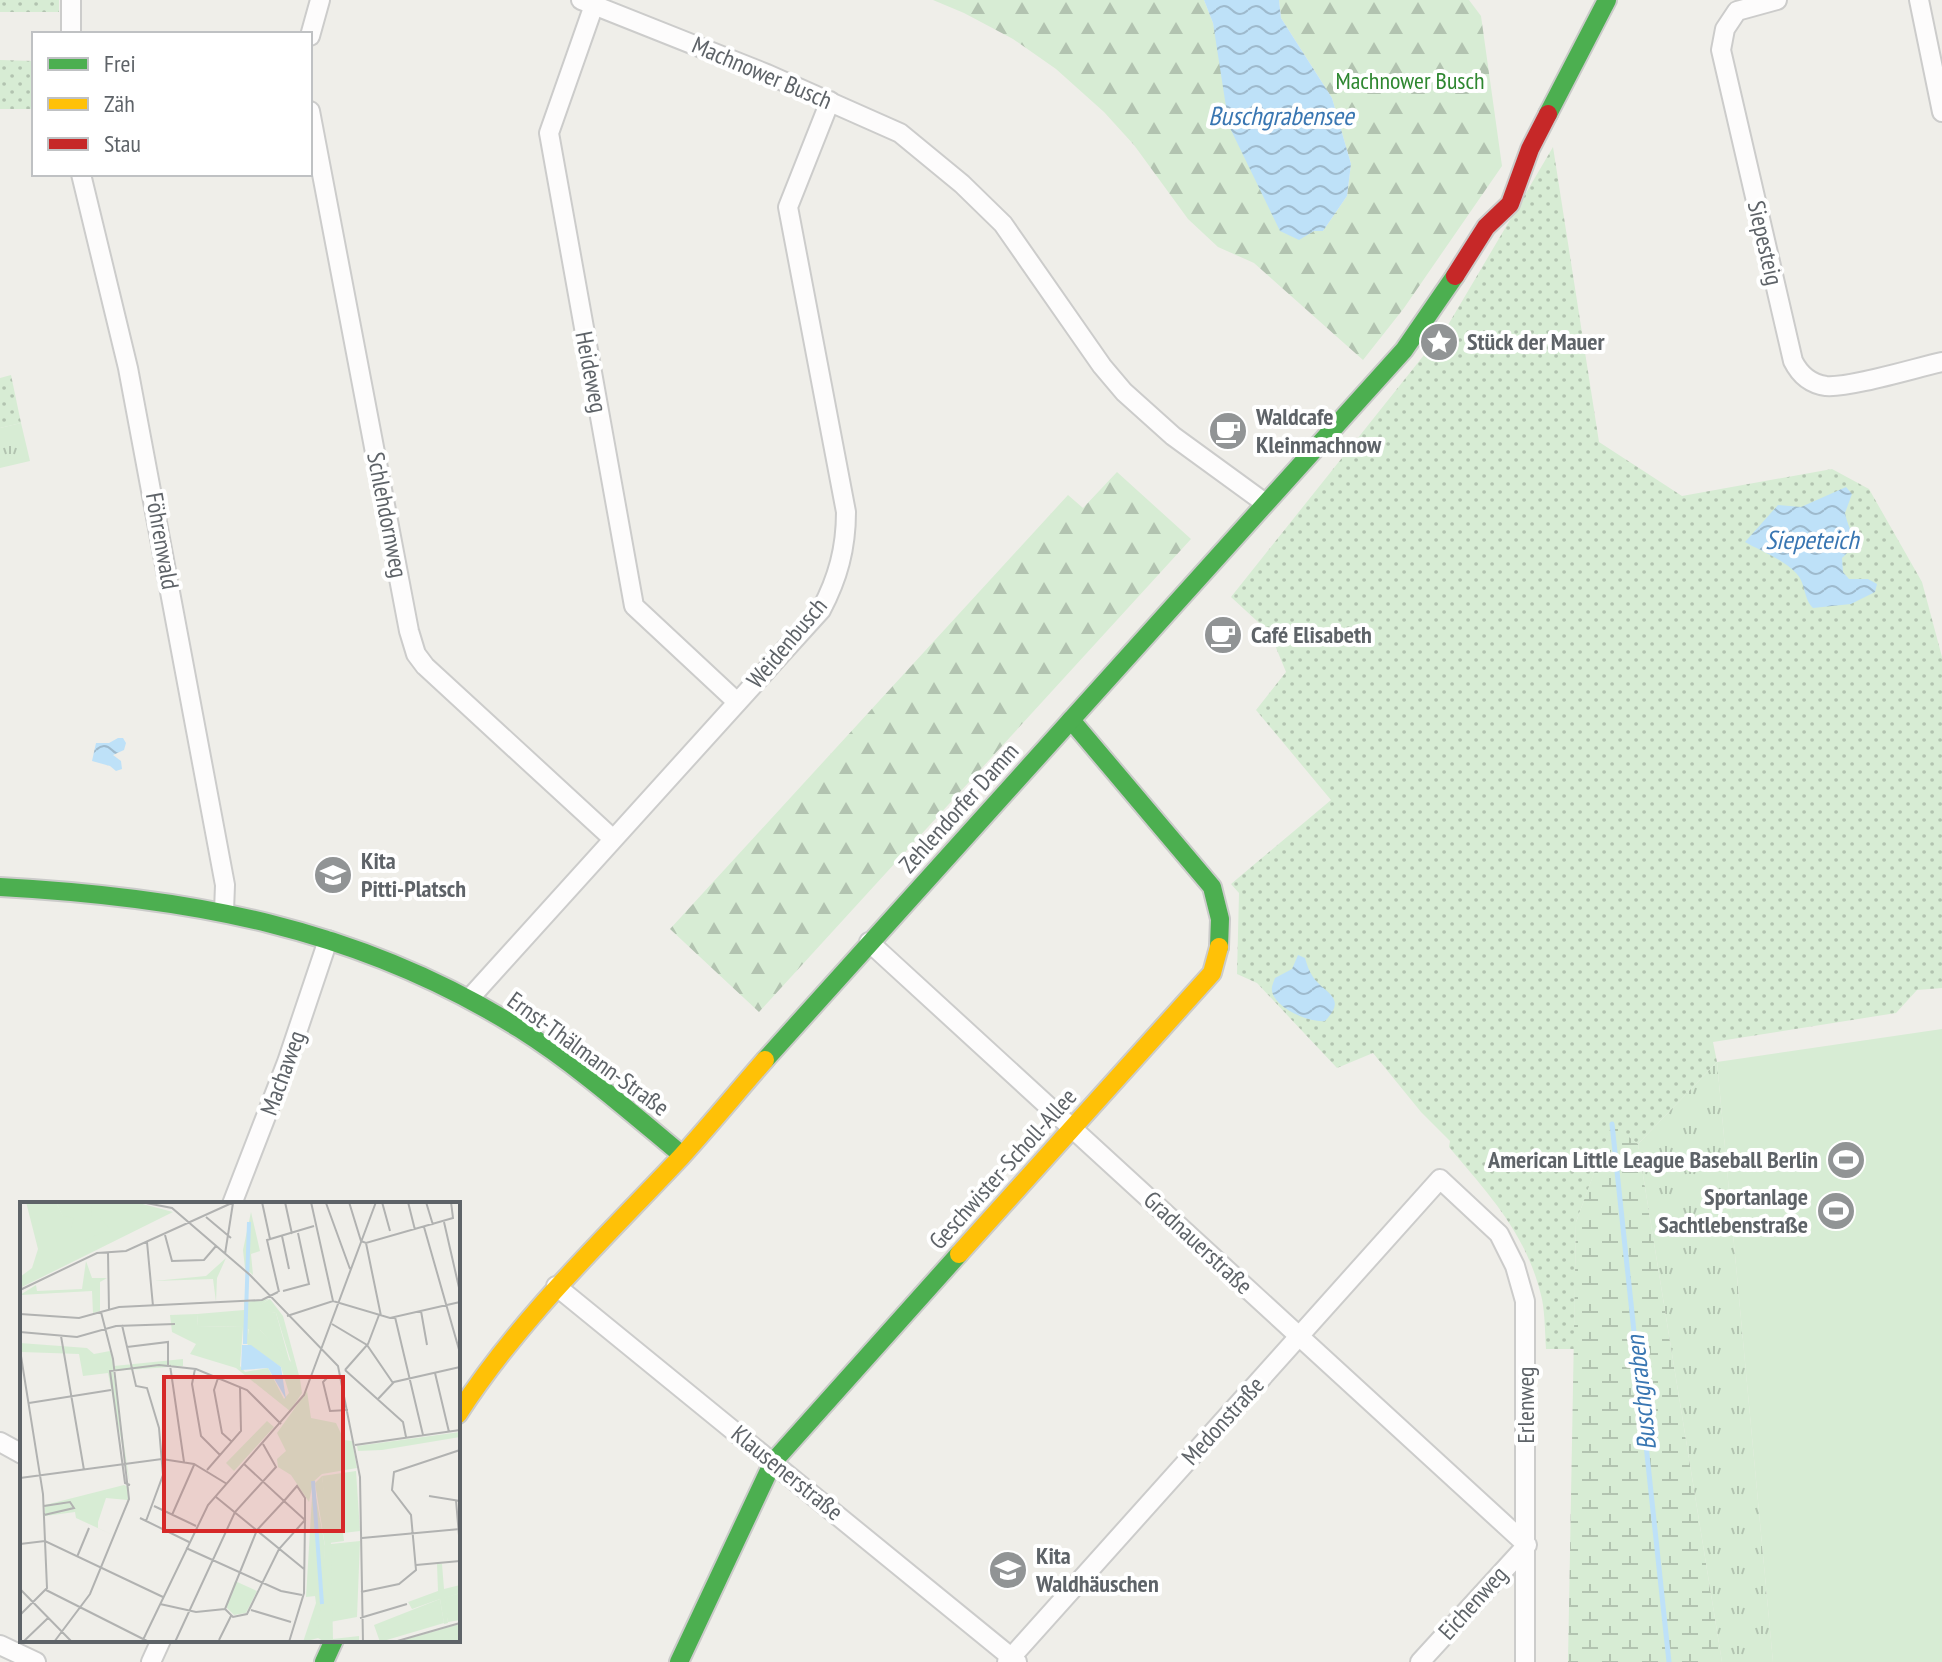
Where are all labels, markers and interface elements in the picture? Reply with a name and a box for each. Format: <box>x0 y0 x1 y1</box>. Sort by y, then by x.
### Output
street label: Machnower Busch <box>687 29 837 116</box>
legend <box>32 32 312 176</box>
text: Frei <box>104 48 136 79</box>
park label: Machnower Busch <box>1335 65 1485 96</box>
text: Zäh <box>104 88 135 119</box>
water label: Buschgrabensee <box>1208 99 1356 132</box>
text: Stau <box>104 128 141 159</box>
street label: Siepesteig <box>1741 198 1790 288</box>
place icon: Stück der Mauer <box>1418 321 1460 363</box>
place label: Stück der Mauer <box>1467 326 1606 357</box>
street label: Heideweg <box>568 329 615 415</box>
place label: Waldcafe Kleinmachnow <box>1255 401 1382 460</box>
cafe icon: Waldcafe Kleinmachnow <box>1207 410 1249 452</box>
street label: Schlehdornweg <box>360 449 415 580</box>
street label: Föhrenwald <box>139 490 186 592</box>
water label: Siepeteich <box>1765 523 1860 556</box>
street label: Weidenbusch <box>740 591 834 694</box>
cafe icon: Café Elisabeth <box>1202 614 1244 656</box>
place label: Café Elisabeth <box>1251 619 1372 650</box>
street label: Zehlendorfer Damm <box>892 736 1025 879</box>
place label: Kita Pitti-Platsch <box>361 845 466 904</box>
school or university icon: Kita Pitti-Platsch <box>312 854 354 896</box>
street label: Ernst-Thälmann-Straße <box>501 984 675 1123</box>
street label: Machaweg <box>253 1026 312 1119</box>
street label: Geschwister-Scholl-Allee <box>922 1082 1083 1256</box>
sports icon: American Little League Baseball Berlin <box>1825 1139 1867 1181</box>
place label: American Little League Baseball Berlin <box>1487 1144 1818 1175</box>
place label: Sportanlage Sachtlebenstraße <box>1658 1181 1808 1240</box>
street label: Gradnauerstraße <box>1137 1184 1259 1301</box>
sports icon: Sportanlage Sachtlebenstraße <box>1815 1190 1857 1232</box>
inset map <box>20 1202 460 1642</box>
water label: Buschgraben <box>1618 1332 1663 1452</box>
street label: Erlenweg <box>1510 1367 1541 1443</box>
street label: Medonstraße <box>1175 1370 1271 1472</box>
street label: Klausenerstraße <box>725 1418 850 1527</box>
place label: Kita Waldhäuschen <box>1035 1540 1159 1599</box>
school or university icon: Kita Waldhäuschen <box>987 1549 1029 1591</box>
street label: Eichenweg <box>1431 1559 1514 1646</box>

